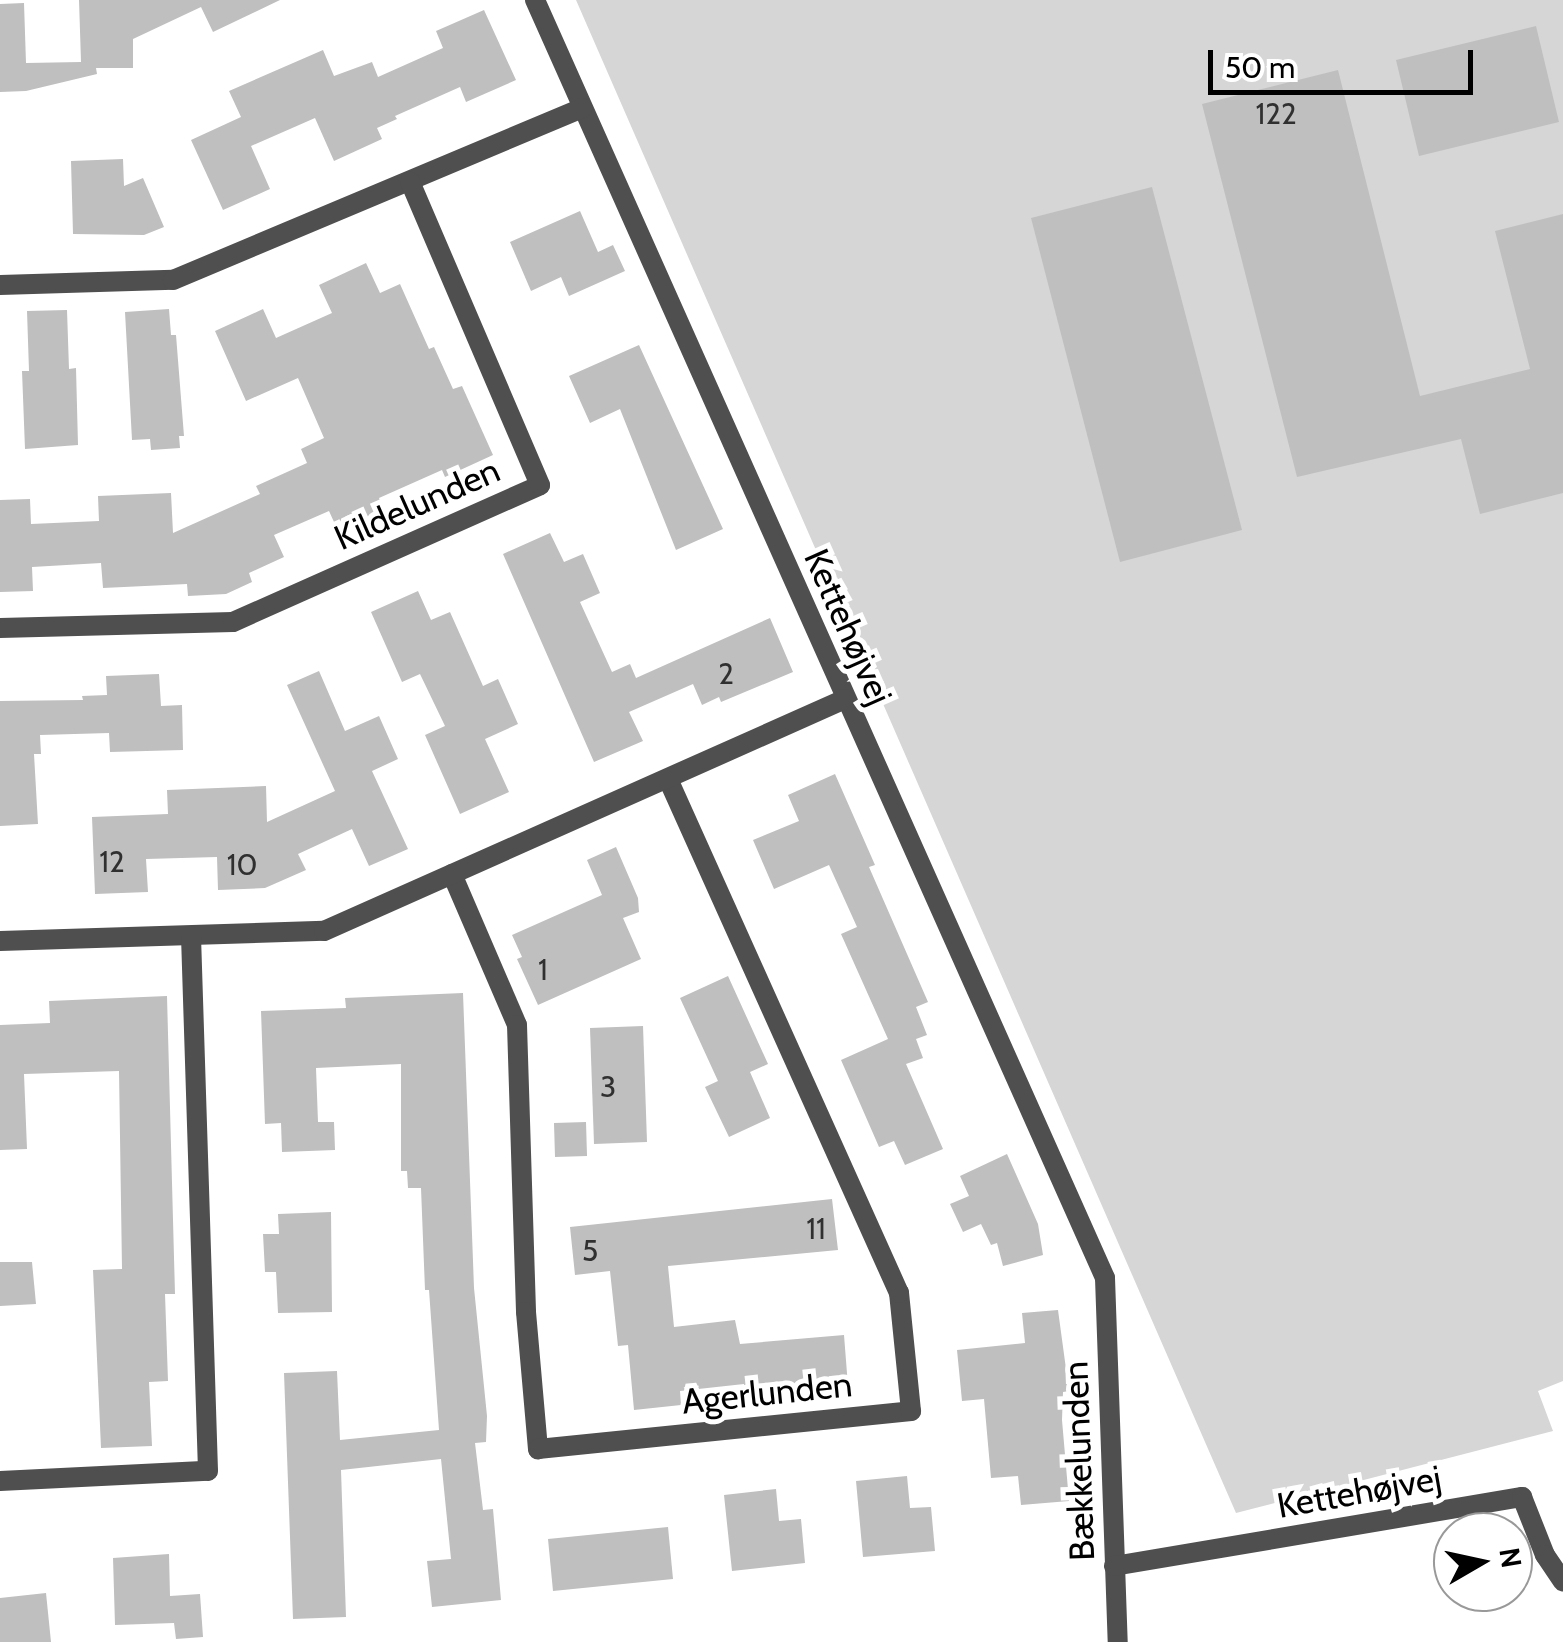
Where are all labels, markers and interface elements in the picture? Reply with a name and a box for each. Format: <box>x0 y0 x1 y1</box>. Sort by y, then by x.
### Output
scale bar <box>1213 30 1478 92</box>
text: 50 m <box>1225 49 1295 86</box>
house number: 122 <box>1255 96 1297 132</box>
street label: Kildelunden <box>328 449 506 559</box>
street label: Kettehøjvej <box>795 543 901 711</box>
house number: 2 <box>718 656 734 692</box>
house number: 12 <box>99 844 125 880</box>
house number: 10 <box>227 847 257 883</box>
house number: 1 <box>538 952 548 988</box>
house number: 3 <box>600 1069 616 1105</box>
house number: 11 <box>806 1211 826 1247</box>
house number: 5 <box>582 1233 598 1269</box>
street label: Bækkelunden <box>1055 1360 1103 1562</box>
street label: Agerlunden <box>680 1363 854 1423</box>
street label: Kettehøjvej <box>1274 1457 1444 1527</box>
north arrow <box>1433 1512 1533 1612</box>
text: N <box>1492 1545 1529 1570</box>

